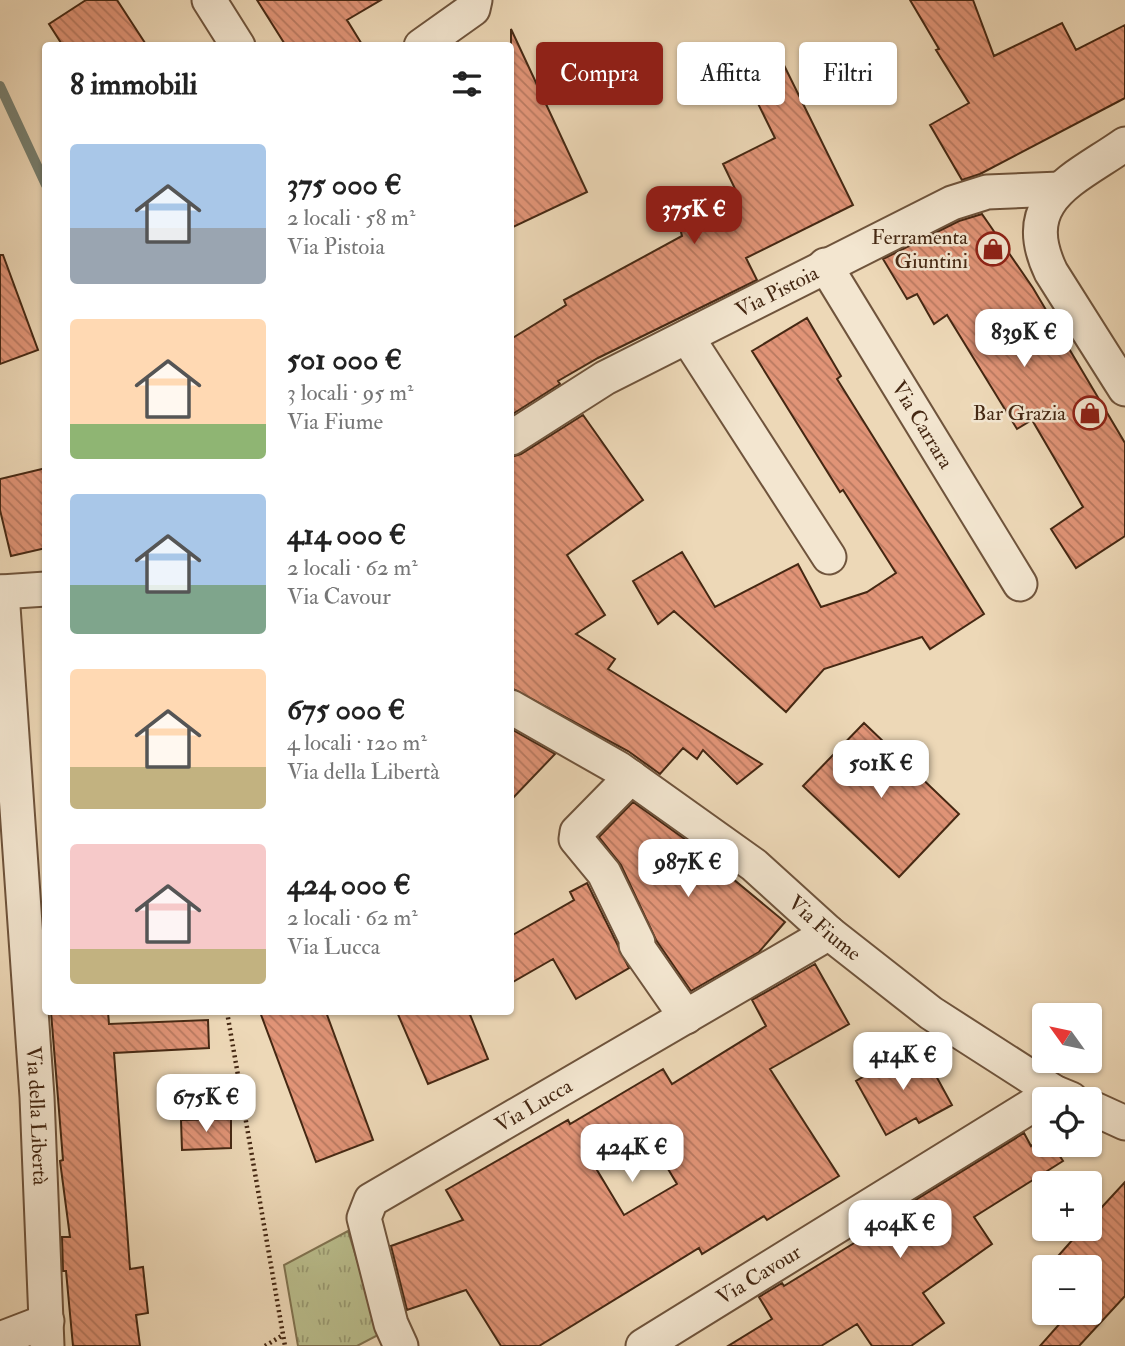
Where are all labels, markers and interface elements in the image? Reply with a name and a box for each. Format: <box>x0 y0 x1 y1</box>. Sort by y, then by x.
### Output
chip: Compra <box>536 42 663 105</box>
chip: Affitta <box>677 42 785 105</box>
chip: Filtri <box>799 42 897 105</box>
icon: filters <box>448 65 486 103</box>
text: 8 immobili <box>70 66 198 103</box>
text: 375 000 € <box>287 166 402 203</box>
icon: home <box>126 172 210 256</box>
pin: 375K € <box>637 187 751 246</box>
text: 375K € <box>662 194 726 223</box>
text: 2 locali · 58 m² <box>287 203 415 232</box>
place label: Ferramenta Giuntini <box>871 224 968 275</box>
shop icon: Ferramenta Giuntini <box>974 230 1012 268</box>
text: Via Pistoia <box>287 232 385 261</box>
street label: Via Pistoia <box>731 259 823 324</box>
pin: 839K € <box>967 310 1081 369</box>
text: 839K € <box>991 317 1057 346</box>
text: 501 000 € <box>287 341 402 378</box>
icon: home <box>126 347 210 431</box>
street label: Via Carrara <box>885 376 960 474</box>
text: 3 locali · 95 m² <box>287 378 414 407</box>
shop icon: Bar Grazia <box>1071 394 1109 432</box>
place label: Bar Grazia <box>973 400 1066 427</box>
text: Via Fiume <box>287 407 383 436</box>
text: 414 000 € <box>287 516 406 553</box>
icon: home <box>126 522 210 606</box>
text: 2 locali · 62 m² <box>287 553 418 582</box>
text: Via Cavour <box>287 582 391 611</box>
text: 675 000 € <box>287 691 405 728</box>
icon: home <box>126 697 210 781</box>
text: 4 locali · 120 m² <box>287 728 427 757</box>
pin: 501K € <box>824 740 938 800</box>
text: 501K € <box>849 748 913 777</box>
text: Via della Libertà <box>287 757 440 786</box>
pin: 987K € <box>631 839 745 899</box>
text: 987K € <box>654 847 722 876</box>
text: 424 000 € <box>287 866 411 903</box>
icon: home <box>126 872 210 956</box>
street label: Via Fiume <box>783 889 867 967</box>
text: 2 locali · 62 m² <box>287 903 418 932</box>
text: Via Lucca <box>287 932 380 961</box>
north arrow <box>1032 1003 1102 1073</box>
map controls <box>1032 1003 1102 1325</box>
pin: 414K € <box>846 1032 960 1092</box>
text: 414K € <box>869 1040 937 1069</box>
street label: Via della Libertà <box>20 1045 54 1186</box>
street label: Via Lucca <box>490 1072 577 1138</box>
pin: 675K € <box>149 1074 263 1134</box>
text: 675K € <box>173 1082 239 1111</box>
button: locate <box>1032 1087 1102 1157</box>
pin: 424K € <box>575 1124 689 1184</box>
text: 424K € <box>597 1132 667 1161</box>
button: + <box>1032 1171 1102 1241</box>
pin: 404K € <box>843 1200 957 1260</box>
text: 404K € <box>865 1208 935 1237</box>
street label: Via Cavour <box>711 1238 806 1311</box>
button: − <box>1032 1255 1102 1325</box>

